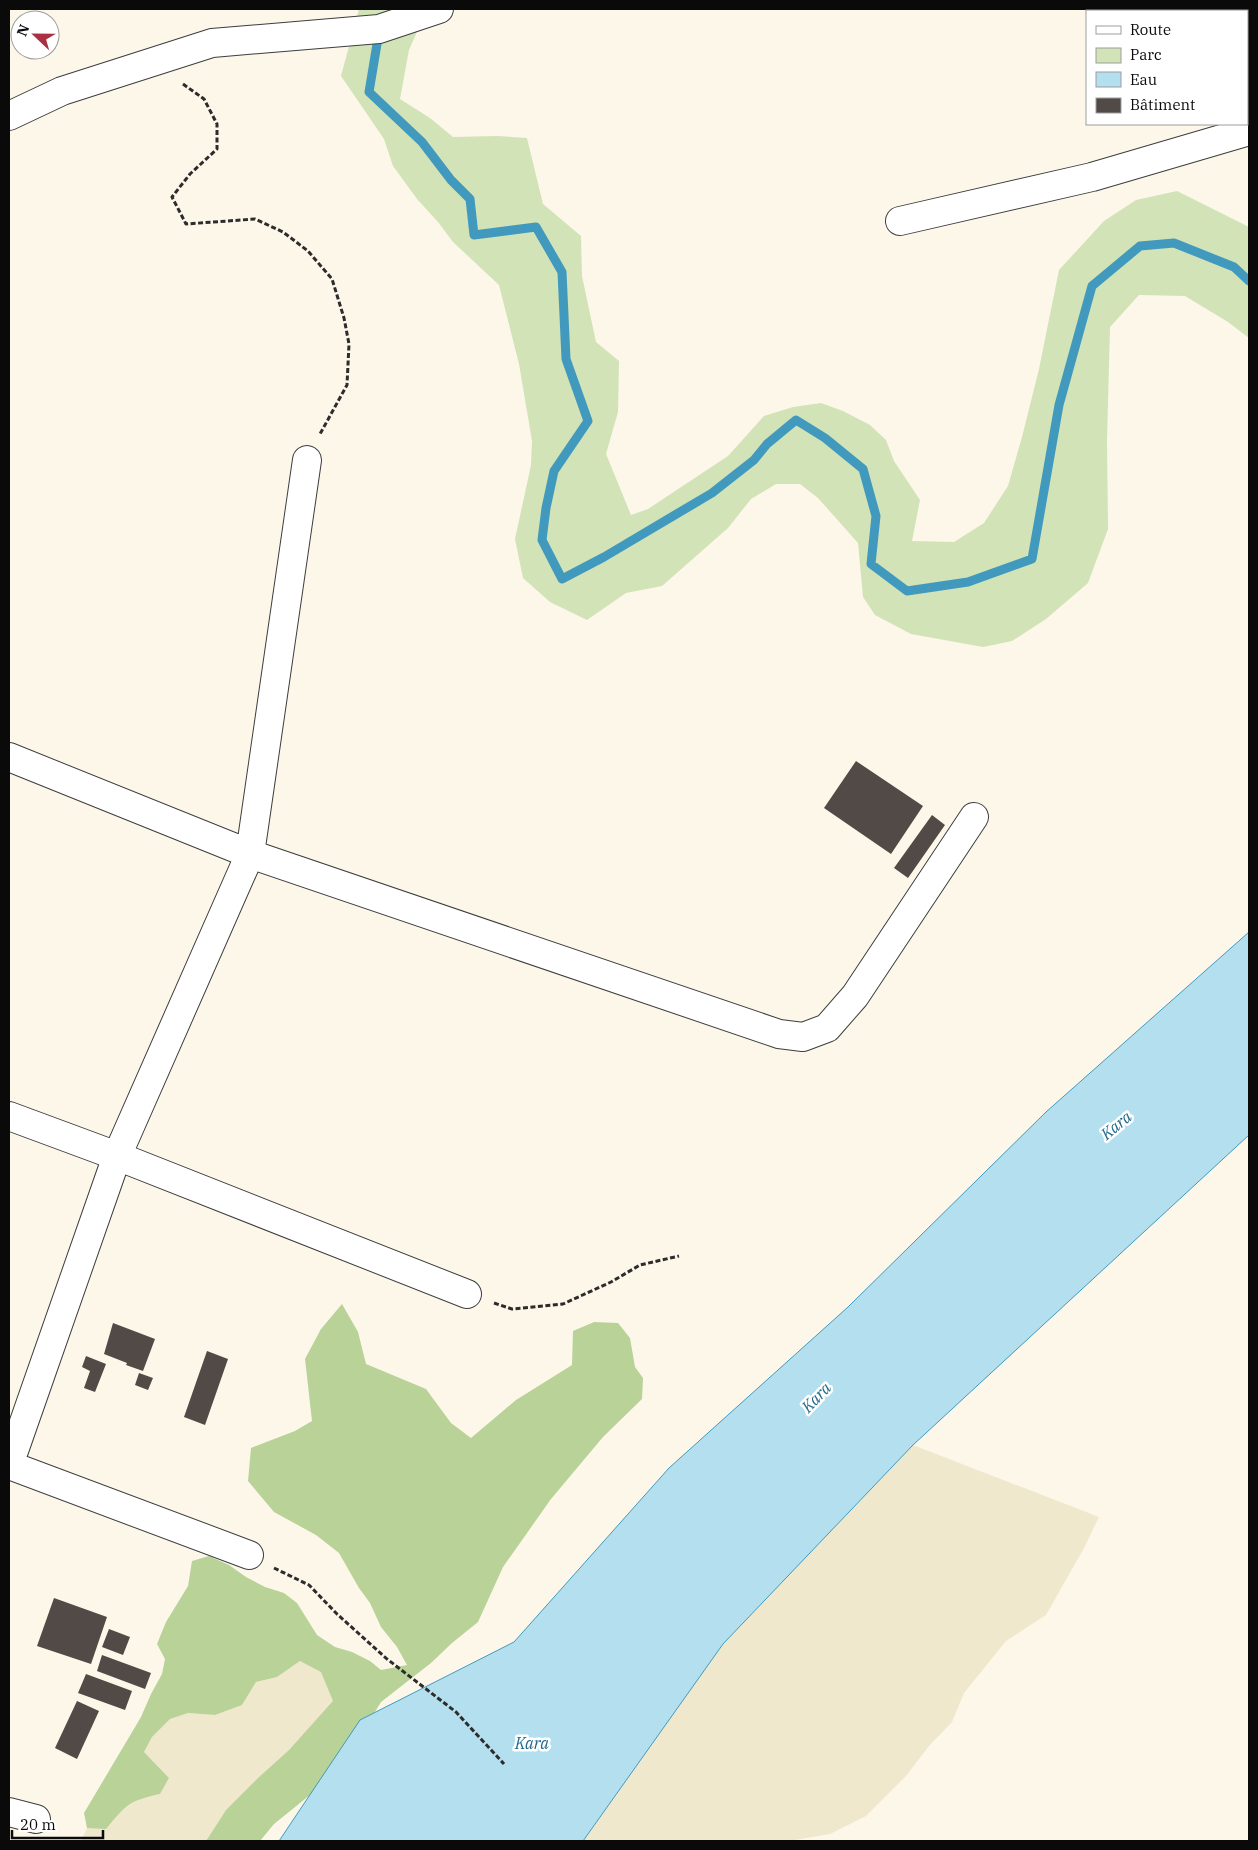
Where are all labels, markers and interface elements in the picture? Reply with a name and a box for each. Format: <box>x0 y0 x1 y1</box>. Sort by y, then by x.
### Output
north arrow <box>10 10 60 60</box>
legend <box>1086 10 1248 125</box>
text: Route <box>1130 20 1171 39</box>
text: N <box>13 22 33 39</box>
text: Parc <box>1130 45 1162 64</box>
text: Eau <box>1130 70 1157 89</box>
text: Bâtiment <box>1130 95 1195 114</box>
water label: Kara <box>1096 1106 1136 1144</box>
water label: Kara <box>796 1378 835 1417</box>
water label: Kara <box>514 1733 549 1753</box>
scale bar <box>12 1808 104 1840</box>
text: 20 m <box>20 1815 56 1834</box>

